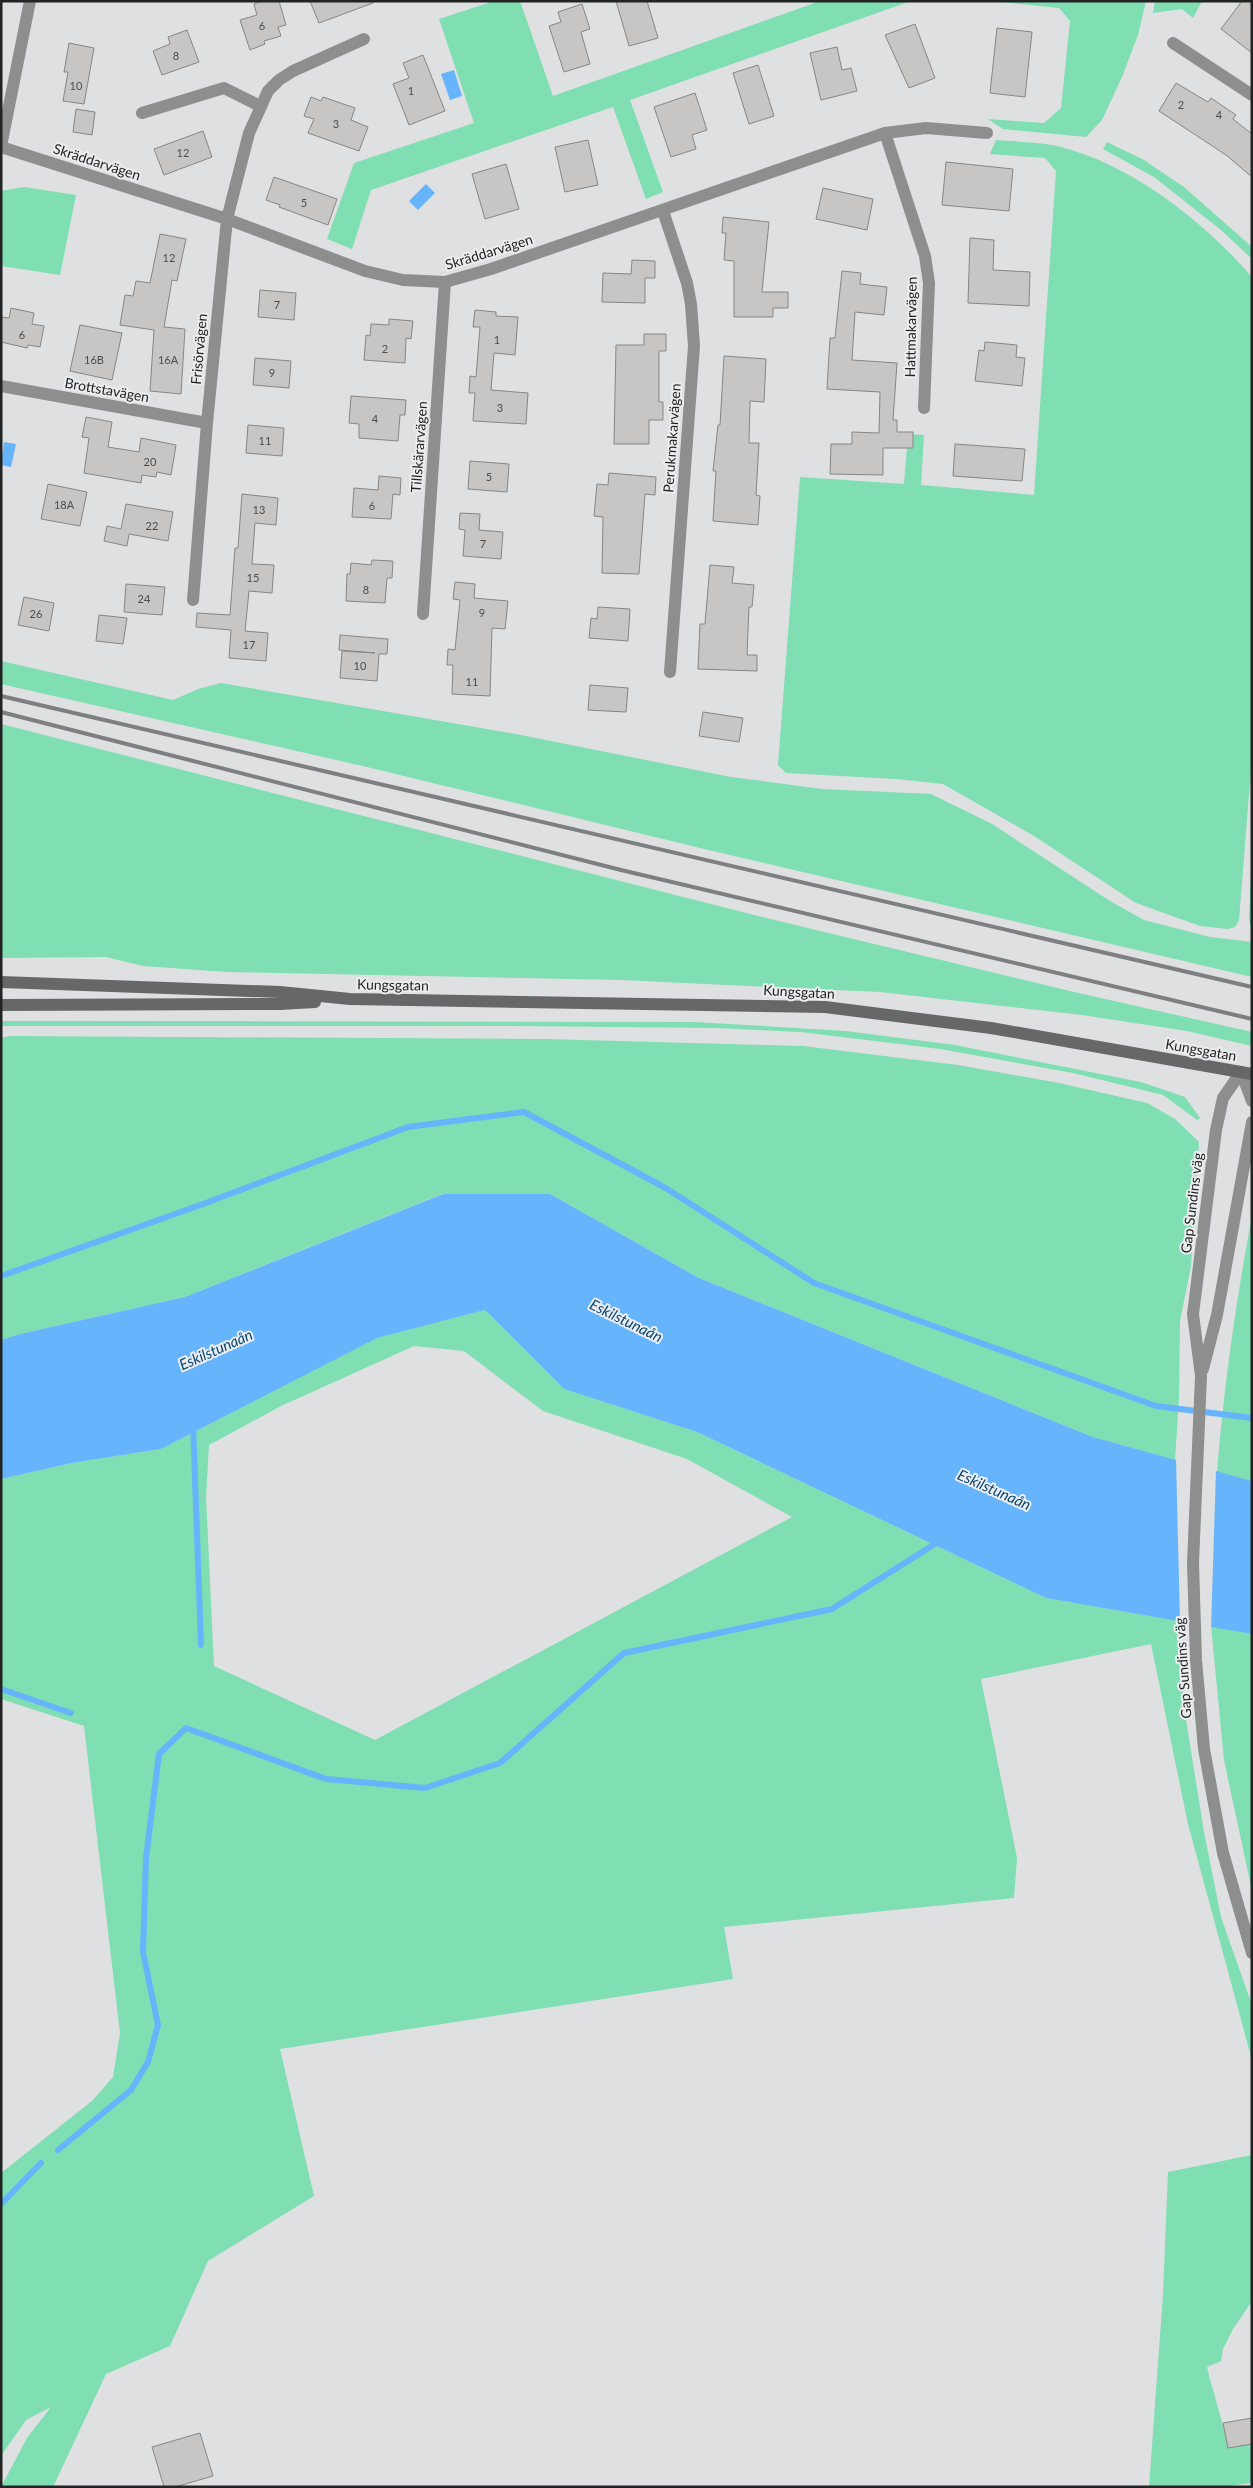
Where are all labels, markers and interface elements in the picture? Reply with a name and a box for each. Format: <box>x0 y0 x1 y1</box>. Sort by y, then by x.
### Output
house number: 6 <box>259 19 265 32</box>
house number: 8 <box>173 49 179 62</box>
house number: 10 <box>70 79 83 92</box>
house number: 1 <box>408 84 414 97</box>
house number: 2 <box>1178 98 1184 111</box>
house number: 4 <box>1216 108 1223 121</box>
house number: 3 <box>333 117 339 130</box>
street label: Skräddarvägen <box>51 139 143 184</box>
house number: 12 <box>177 146 189 159</box>
house number: 5 <box>301 196 307 209</box>
street label: Skräddarvägen <box>443 230 535 273</box>
house number: 12 <box>163 251 175 264</box>
street label: Hattmakarvägen <box>901 276 920 378</box>
house number: 7 <box>274 298 280 311</box>
street label: Frisörvägen <box>187 313 210 385</box>
house number: 6 <box>19 328 25 341</box>
house number: 1 <box>494 333 500 346</box>
house number: 2 <box>382 342 388 355</box>
house number: 16B <box>84 353 104 366</box>
house number: 16A <box>158 353 179 366</box>
house number: 9 <box>269 366 275 379</box>
street label: Brottstavägen <box>64 374 151 405</box>
street label: Perukmakarvägen <box>659 383 684 493</box>
street label: Tillskärarvägen <box>407 401 430 493</box>
house number: 3 <box>497 401 503 414</box>
house number: 4 <box>372 412 379 425</box>
house number: 11 <box>259 434 271 447</box>
house number: 20 <box>144 455 157 468</box>
house number: 5 <box>486 470 492 483</box>
house number: 18A <box>54 498 75 511</box>
house number: 6 <box>369 499 375 512</box>
house number: 13 <box>253 503 265 516</box>
house number: 22 <box>146 519 158 532</box>
house number: 7 <box>480 537 486 550</box>
house number: 15 <box>247 571 259 584</box>
house number: 8 <box>363 583 369 596</box>
house number: 24 <box>138 592 151 605</box>
house number: 9 <box>479 606 485 619</box>
house number: 26 <box>30 607 42 620</box>
house number: 17 <box>243 638 255 651</box>
house number: 10 <box>354 659 367 672</box>
house number: 11 <box>466 675 478 688</box>
street label: Kungsgatan <box>357 975 429 994</box>
street label: Kungsgatan <box>763 981 835 1002</box>
street label: Kungsgatan <box>1164 1035 1238 1064</box>
street label: Gap Sundins väg <box>1177 1152 1206 1254</box>
water label: Eskilstunaån <box>587 1295 666 1345</box>
water label: Eskilstunaån <box>176 1325 255 1373</box>
water label: Eskilstunaån <box>955 1465 1034 1513</box>
street label: Gap Sundins väg <box>1170 1617 1195 1719</box>

